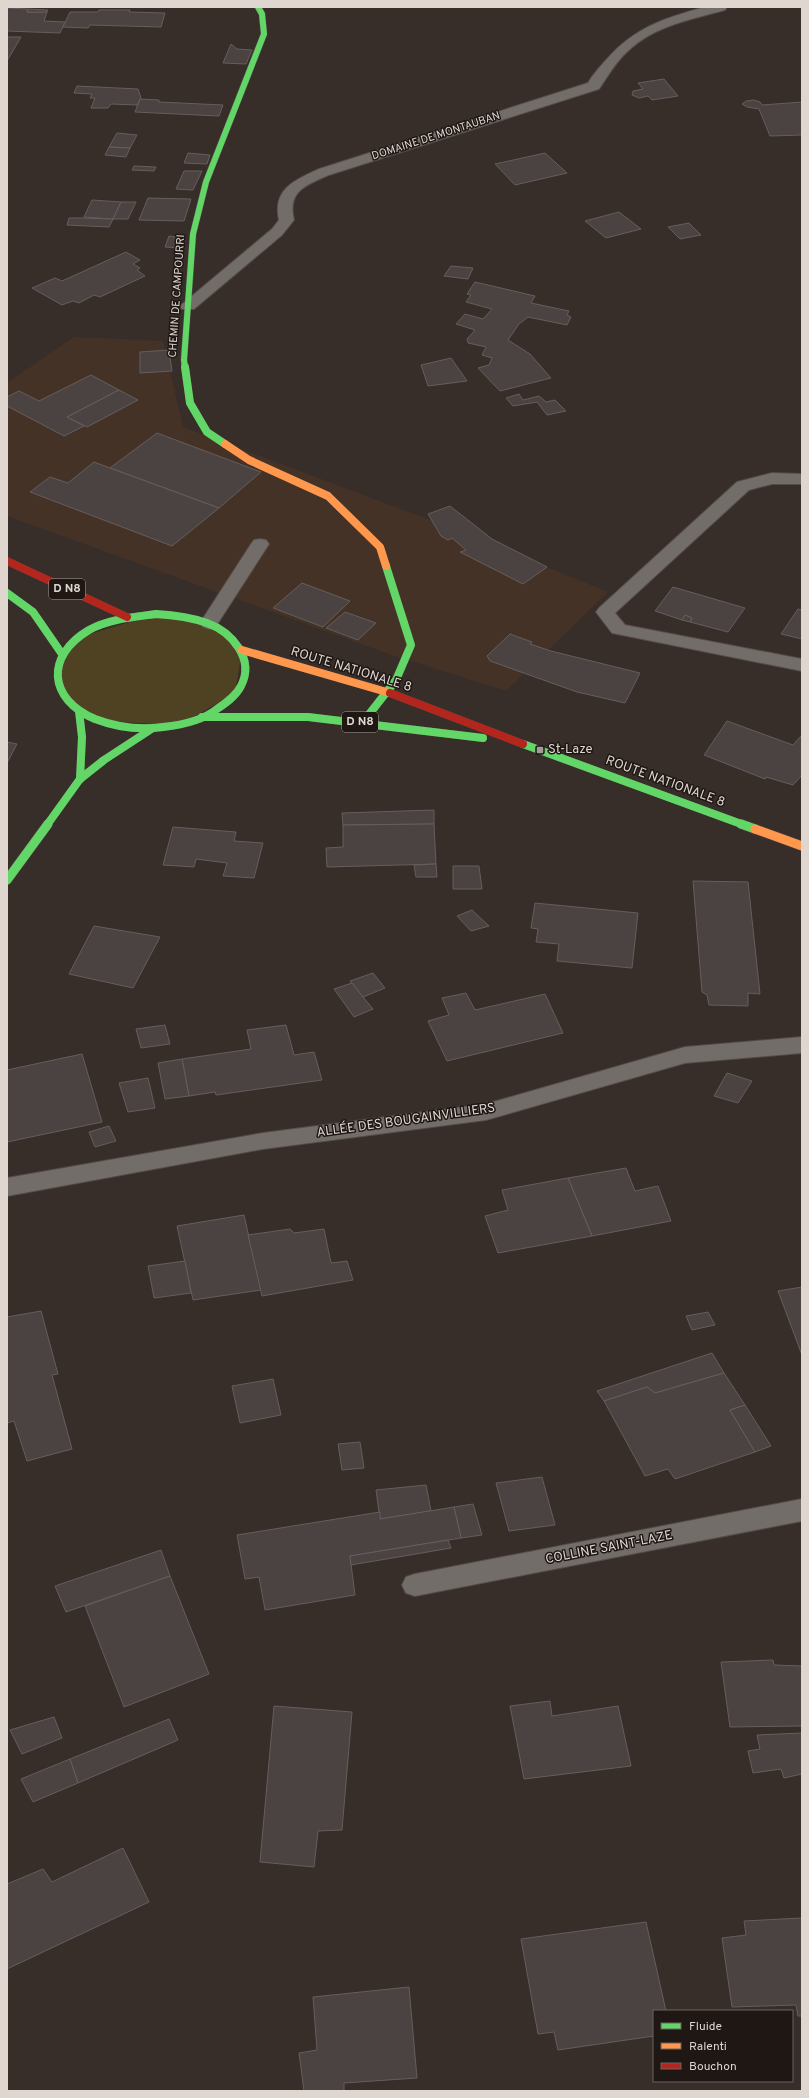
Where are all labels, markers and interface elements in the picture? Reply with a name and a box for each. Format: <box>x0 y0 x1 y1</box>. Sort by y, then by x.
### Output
street label: DOMAINE DE MONTAUBAN <box>370 109 502 163</box>
street label: CHEMIN DE CAMPOURRI <box>166 234 188 358</box>
road number: D N8 <box>49 579 85 599</box>
street label: ROUTE NATIONALE 8 <box>288 644 414 696</box>
road number: D N8 <box>342 712 378 732</box>
place label: St-Laze <box>548 742 593 758</box>
marker: St-Laze <box>535 745 545 755</box>
street label: ROUTE NATIONALE 8 <box>603 753 727 811</box>
street label: ALLÉE DES BOUGAINVILLIERS <box>315 1099 496 1141</box>
street label: COLLINE SAINT-LAZE <box>544 1528 674 1568</box>
legend <box>653 2010 793 2082</box>
text: Fluide <box>689 2019 722 2035</box>
text: Ralenti <box>689 2039 727 2055</box>
text: Bouchon <box>689 2059 737 2075</box>

